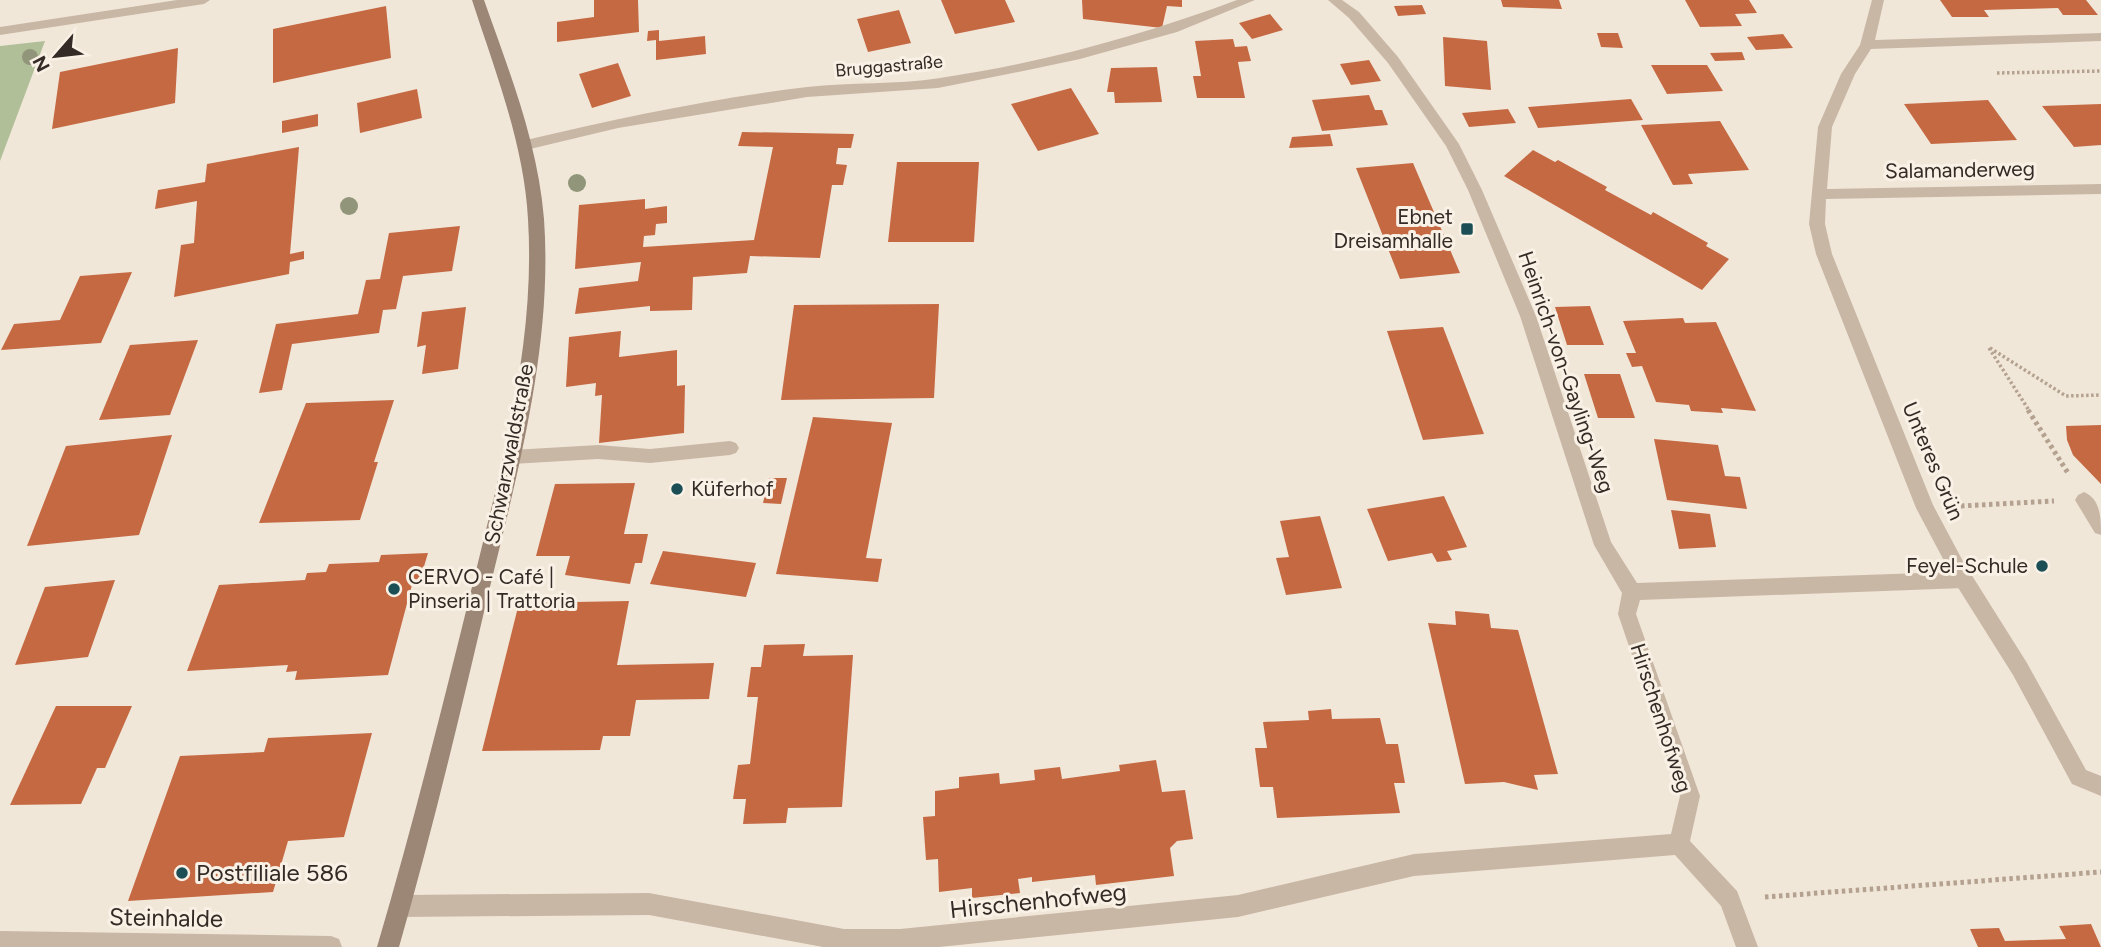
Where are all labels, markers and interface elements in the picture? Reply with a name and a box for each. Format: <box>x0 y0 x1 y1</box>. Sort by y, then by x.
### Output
north arrow <box>21 21 91 91</box>
street label: Bruggastraße <box>834 50 944 82</box>
text: N <box>28 52 55 76</box>
street label: Salamanderweg <box>1885 156 2035 183</box>
place label: Ebnet Dreisamhalle <box>1334 204 1453 253</box>
marker: Ebnet Dreisamhalle <box>1459 221 1475 237</box>
street label: Heinrich-von-Gayling-Weg <box>1513 248 1620 496</box>
street label: Schwarzwaldstraße <box>479 362 538 546</box>
street label: Unteres Grün <box>1897 398 1970 524</box>
place label: Küferhof <box>691 476 774 501</box>
marker: Küferhof <box>669 481 685 497</box>
place label: Feyel-Schule <box>1906 553 2028 578</box>
marker: Feyel-Schule <box>2034 558 2050 574</box>
place label: CERVO - Café | Pinseria | Trattoria <box>408 564 576 613</box>
marker: CERVO - Café | Pinseria | Trattoria <box>386 581 402 597</box>
street label: Hirschenhofweg <box>1626 640 1697 796</box>
place label: Postfiliale 586 <box>196 858 348 887</box>
marker: Postfiliale 586 <box>174 865 190 881</box>
street label: Hirschenhofweg <box>948 877 1128 924</box>
street label: Steinhalde <box>109 902 223 933</box>

